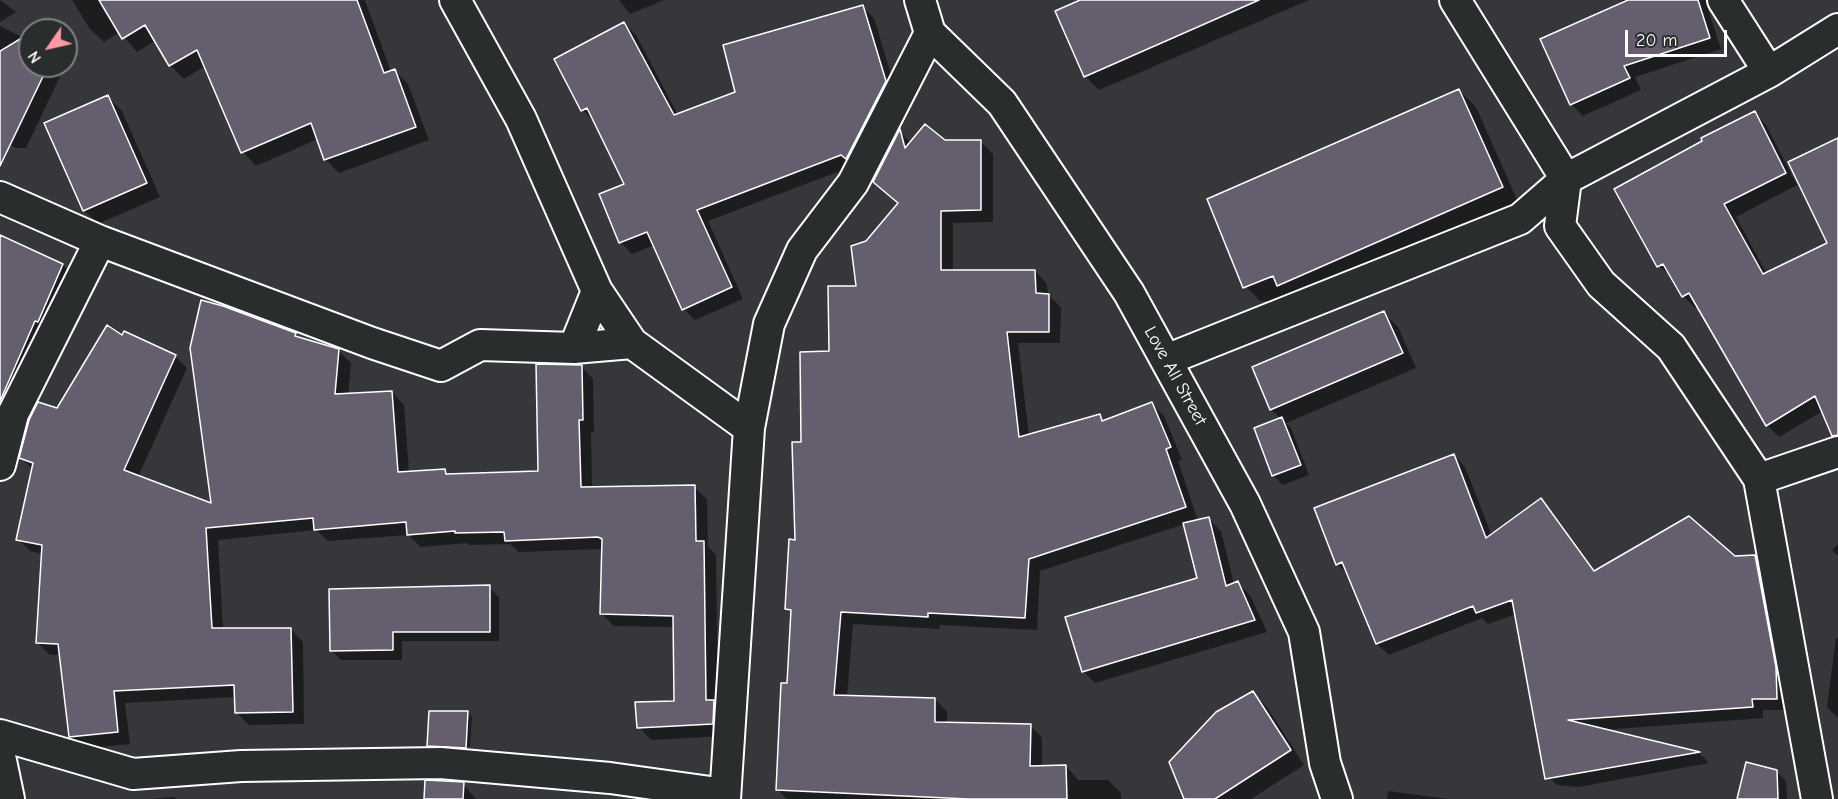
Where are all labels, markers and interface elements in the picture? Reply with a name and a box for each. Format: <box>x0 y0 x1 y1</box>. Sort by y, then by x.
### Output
north arrow <box>18 18 78 78</box>
scale bar <box>1628 18 1730 56</box>
text: 20 m <box>1636 30 1677 51</box>
text: N <box>24 48 45 66</box>
street label: Love All Street <box>1139 323 1211 429</box>

